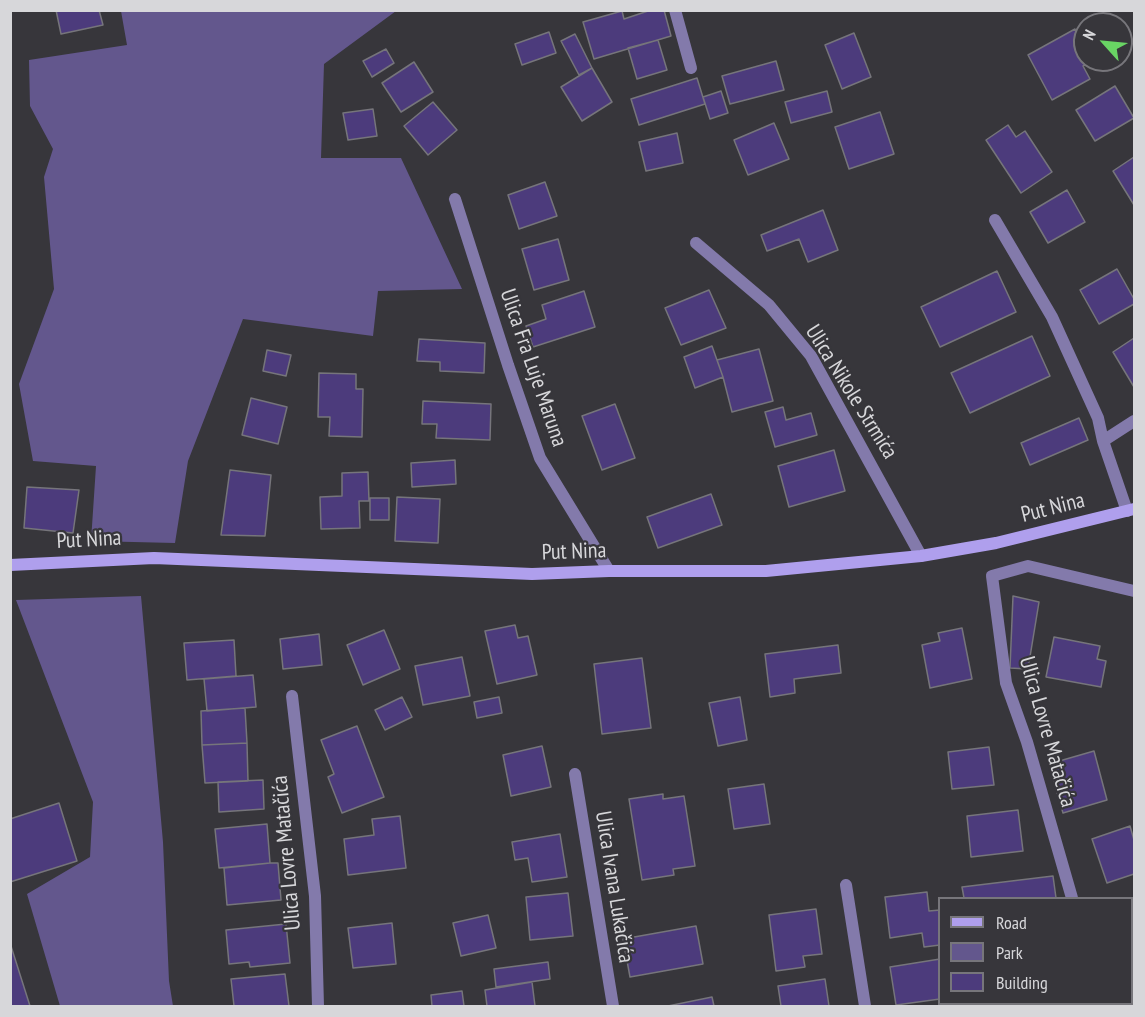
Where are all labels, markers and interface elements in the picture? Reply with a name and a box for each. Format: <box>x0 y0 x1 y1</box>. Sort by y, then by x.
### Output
north arrow <box>1073 12 1133 72</box>
text: N <box>1078 26 1100 43</box>
street label: Ulica Fra Luje Maruna <box>494 286 572 450</box>
street label: Ulica Nikole Strmića <box>799 320 903 464</box>
street label: Put Nina <box>1018 487 1088 529</box>
street label: Put Nina <box>56 525 122 555</box>
street label: Put Nina <box>541 538 607 566</box>
street label: Ulica Lovre Matačića <box>1013 654 1081 810</box>
street label: Ulica Lovre Matačića <box>267 774 307 932</box>
street label: Ulica Ivana Lukačića <box>589 809 639 965</box>
legend <box>938 897 1133 1005</box>
text: Road <box>996 911 1027 934</box>
text: Park <box>996 941 1023 964</box>
text: Building <box>996 971 1048 994</box>

